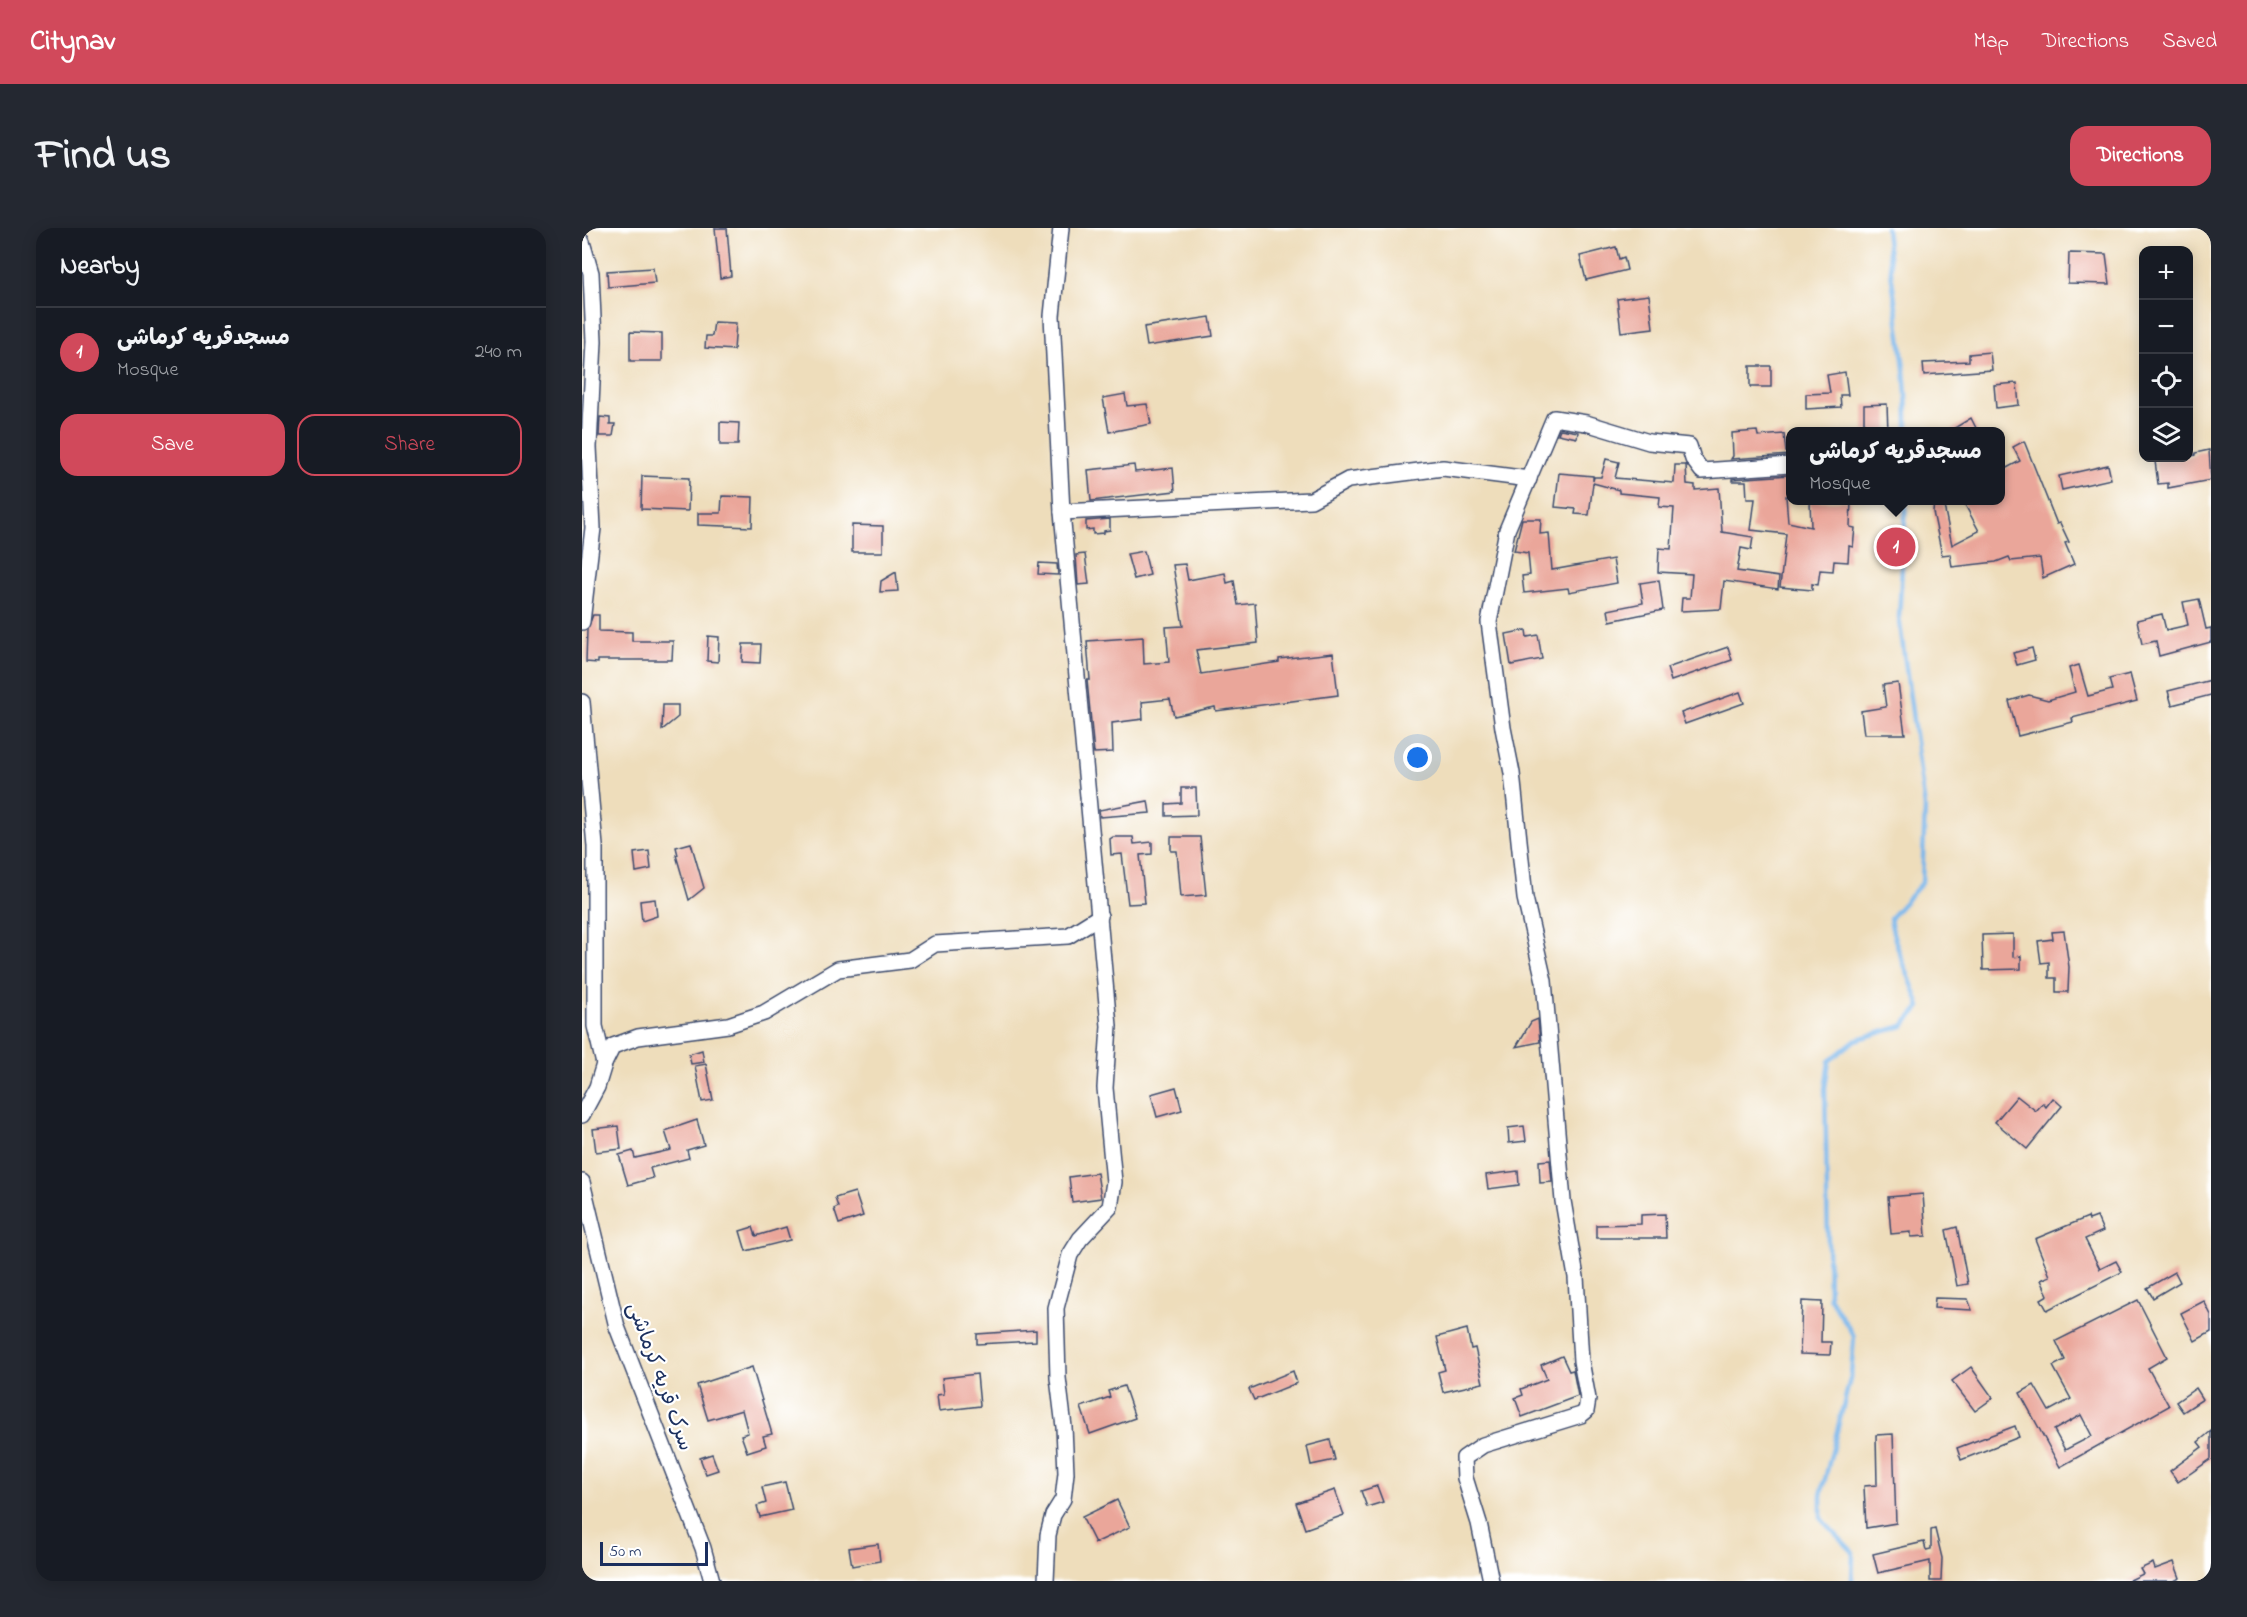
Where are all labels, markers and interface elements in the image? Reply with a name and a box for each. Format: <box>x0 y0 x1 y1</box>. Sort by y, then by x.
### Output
text: Citynav <box>30 22 115 63</box>
text: Map <box>1973 27 2009 57</box>
text: Directions <box>2042 27 2129 57</box>
text: Saved <box>2162 27 2217 57</box>
text: Find us <box>36 126 171 187</box>
button: Directions <box>2070 126 2211 186</box>
map controls <box>2139 246 2193 462</box>
button: + <box>2139 246 2193 300</box>
text: Nearby <box>60 248 139 286</box>
button: − <box>2139 300 2193 354</box>
text: مسجدقریه کرماشی <box>117 323 290 355</box>
text: 1 <box>76 338 83 367</box>
text: 240 m <box>475 338 522 367</box>
button: locate <box>2139 354 2193 408</box>
text: Mosque <box>117 356 178 385</box>
button: layers <box>2139 408 2193 462</box>
button: Save <box>60 414 285 476</box>
button: Share <box>297 414 522 476</box>
popup <box>1786 427 2005 505</box>
text: مسجدقریه کرماشی <box>1809 437 1982 469</box>
text: Mosque <box>1809 470 1871 499</box>
pin: 1 <box>1876 524 1916 570</box>
your location <box>1403 743 1432 772</box>
street label: سرک قریه کرماشی <box>618 1298 700 1455</box>
scale bar <box>600 1539 708 1566</box>
text: 50 m <box>609 1540 641 1564</box>

